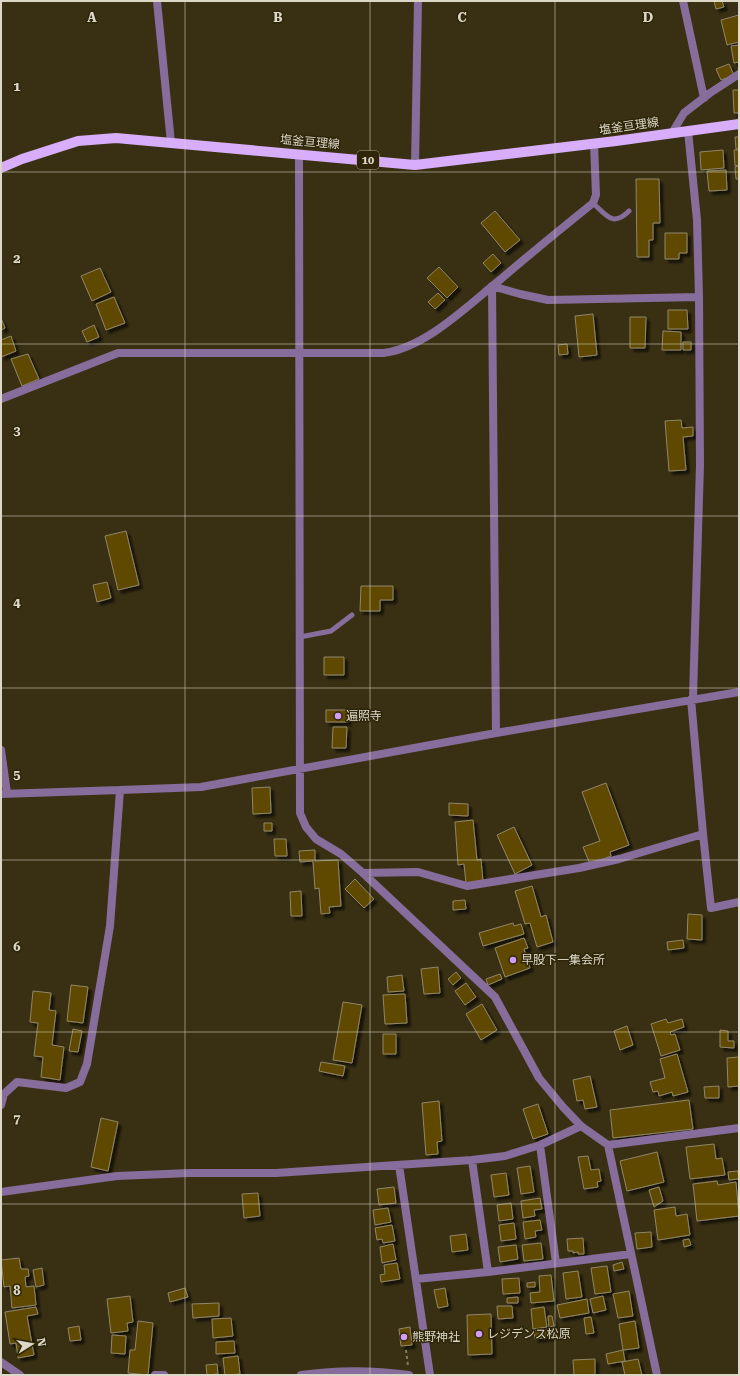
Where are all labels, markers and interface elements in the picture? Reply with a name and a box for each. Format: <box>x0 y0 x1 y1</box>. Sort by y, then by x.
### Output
text: A <box>87 10 97 25</box>
text: B <box>273 10 283 25</box>
text: C <box>457 10 467 25</box>
text: D <box>643 10 653 25</box>
text: 1 <box>13 79 21 94</box>
street label: 塩釜亘理線 <box>598 115 660 137</box>
street label: 塩釜亘理線 <box>279 132 341 152</box>
road number: 10 <box>357 151 379 169</box>
text: 2 <box>13 251 21 266</box>
text: 3 <box>13 423 21 438</box>
text: 4 <box>13 595 21 610</box>
place label: 遍照寺 <box>346 709 382 723</box>
marker: 遍照寺 <box>333 711 343 721</box>
text: 5 <box>13 767 21 782</box>
text: 6 <box>13 939 21 954</box>
place label: 早股下一集会所 <box>521 953 605 967</box>
marker: 早股下一集会所 <box>508 955 518 965</box>
text: 7 <box>13 1111 21 1126</box>
text: 8 <box>13 1283 21 1298</box>
north arrow <box>12 1324 52 1364</box>
place label: レジデンス松原 <box>487 1327 571 1341</box>
marker: レジデンス松原 <box>474 1329 484 1339</box>
place label: 熊野神社 <box>412 1330 460 1344</box>
marker: 熊野神社 <box>399 1332 409 1342</box>
text: N <box>34 1337 49 1348</box>

